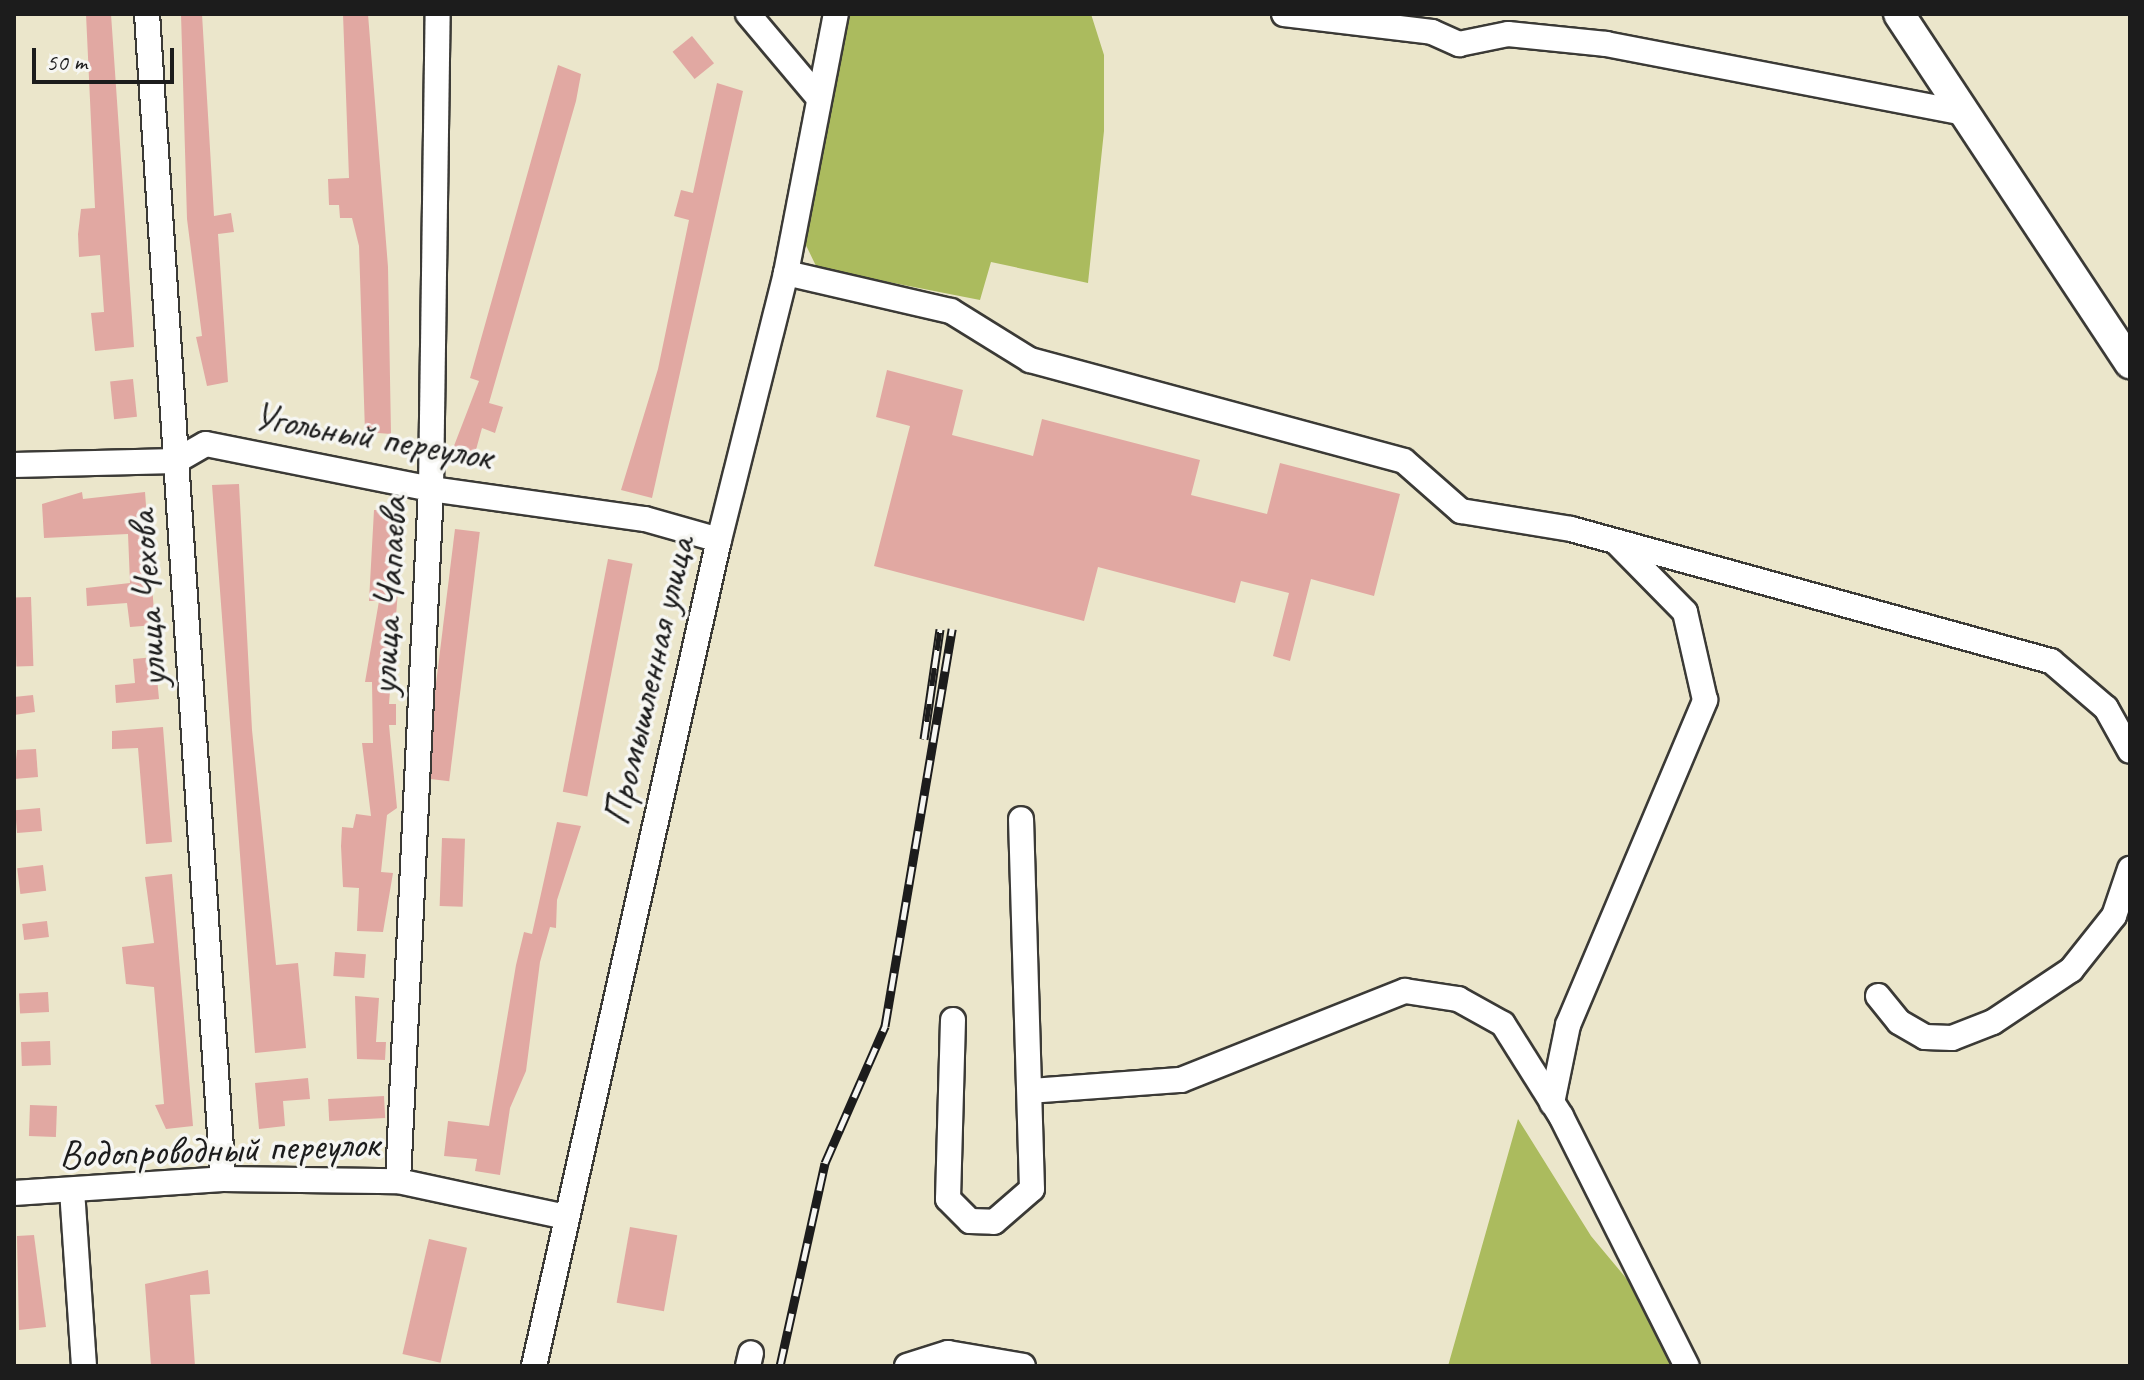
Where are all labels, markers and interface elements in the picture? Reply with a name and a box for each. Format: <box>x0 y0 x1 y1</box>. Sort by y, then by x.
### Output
scale bar <box>36 32 178 82</box>
text: 50 m <box>46 47 87 77</box>
street label: Угольный переулок <box>250 391 496 481</box>
street label: улица Чапаева <box>359 496 417 696</box>
street label: улица Чехова <box>117 509 177 689</box>
street label: Промышленная улица <box>591 532 705 830</box>
street label: Водопроводный переулок <box>58 1119 380 1179</box>

